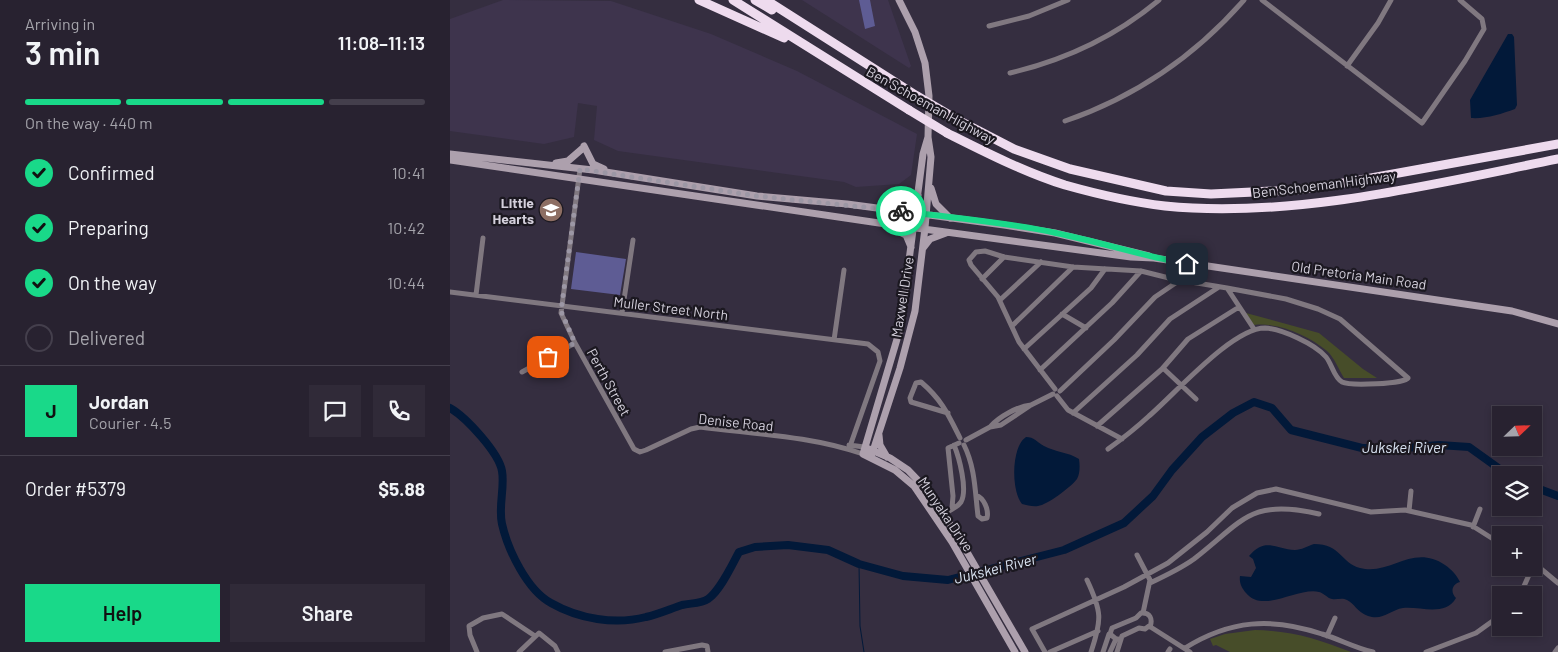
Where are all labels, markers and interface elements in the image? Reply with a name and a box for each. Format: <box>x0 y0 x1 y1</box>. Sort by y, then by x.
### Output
text: Arriving in <box>25 14 95 33</box>
text: 11:08–11:13 <box>338 31 425 54</box>
text: 3 min <box>25 33 101 71</box>
street label: Ben Schoeman Highway <box>864 62 999 148</box>
text: On the way · 440 m <box>25 113 153 132</box>
icon: check <box>25 159 53 187</box>
text: Confirmed <box>68 161 155 184</box>
text: 10:41 <box>392 163 425 182</box>
street label: Ben Schoeman Highway <box>1251 167 1397 201</box>
courier <box>876 186 926 236</box>
place label: Little Hearts <box>492 194 534 227</box>
school or university icon: Little Hearts <box>538 197 564 223</box>
icon: bike <box>887 197 915 225</box>
icon: check <box>25 214 53 242</box>
text: Preparing <box>68 216 149 239</box>
text: 10:42 <box>388 218 425 237</box>
pin <box>1166 243 1208 285</box>
icon: home <box>1173 250 1201 278</box>
street label: Maxwell Drive <box>887 255 917 339</box>
street label: Old Pretoria Main Road <box>1290 257 1428 293</box>
icon: check <box>25 269 53 297</box>
text: On the way <box>68 271 157 294</box>
text: 10:44 <box>387 273 425 292</box>
street label: Muller Street North <box>613 293 729 323</box>
text: Delivered <box>68 326 145 349</box>
pin <box>527 336 569 378</box>
icon: bag <box>534 343 562 371</box>
street label: Perth Street <box>584 345 634 419</box>
button: chat <box>309 385 361 437</box>
button: phone <box>373 385 425 437</box>
text: Jordan <box>89 390 149 413</box>
text: J <box>45 399 57 422</box>
north arrow <box>1492 406 1542 456</box>
map controls <box>1492 406 1542 636</box>
street label: Denise Road <box>698 410 774 434</box>
text: Courier · 4.5 <box>89 413 172 432</box>
water label: Jukskei River <box>1362 438 1447 456</box>
button: layers <box>1492 466 1542 516</box>
street label: Munyaka Drive <box>915 473 977 555</box>
text: Order #5379 <box>25 477 126 500</box>
text: $5.88 <box>378 477 425 500</box>
button: + <box>1492 526 1542 576</box>
water label: Jukskei River <box>952 549 1039 587</box>
button: Help <box>25 584 220 642</box>
button: Share <box>230 584 425 642</box>
button: − <box>1492 586 1542 636</box>

